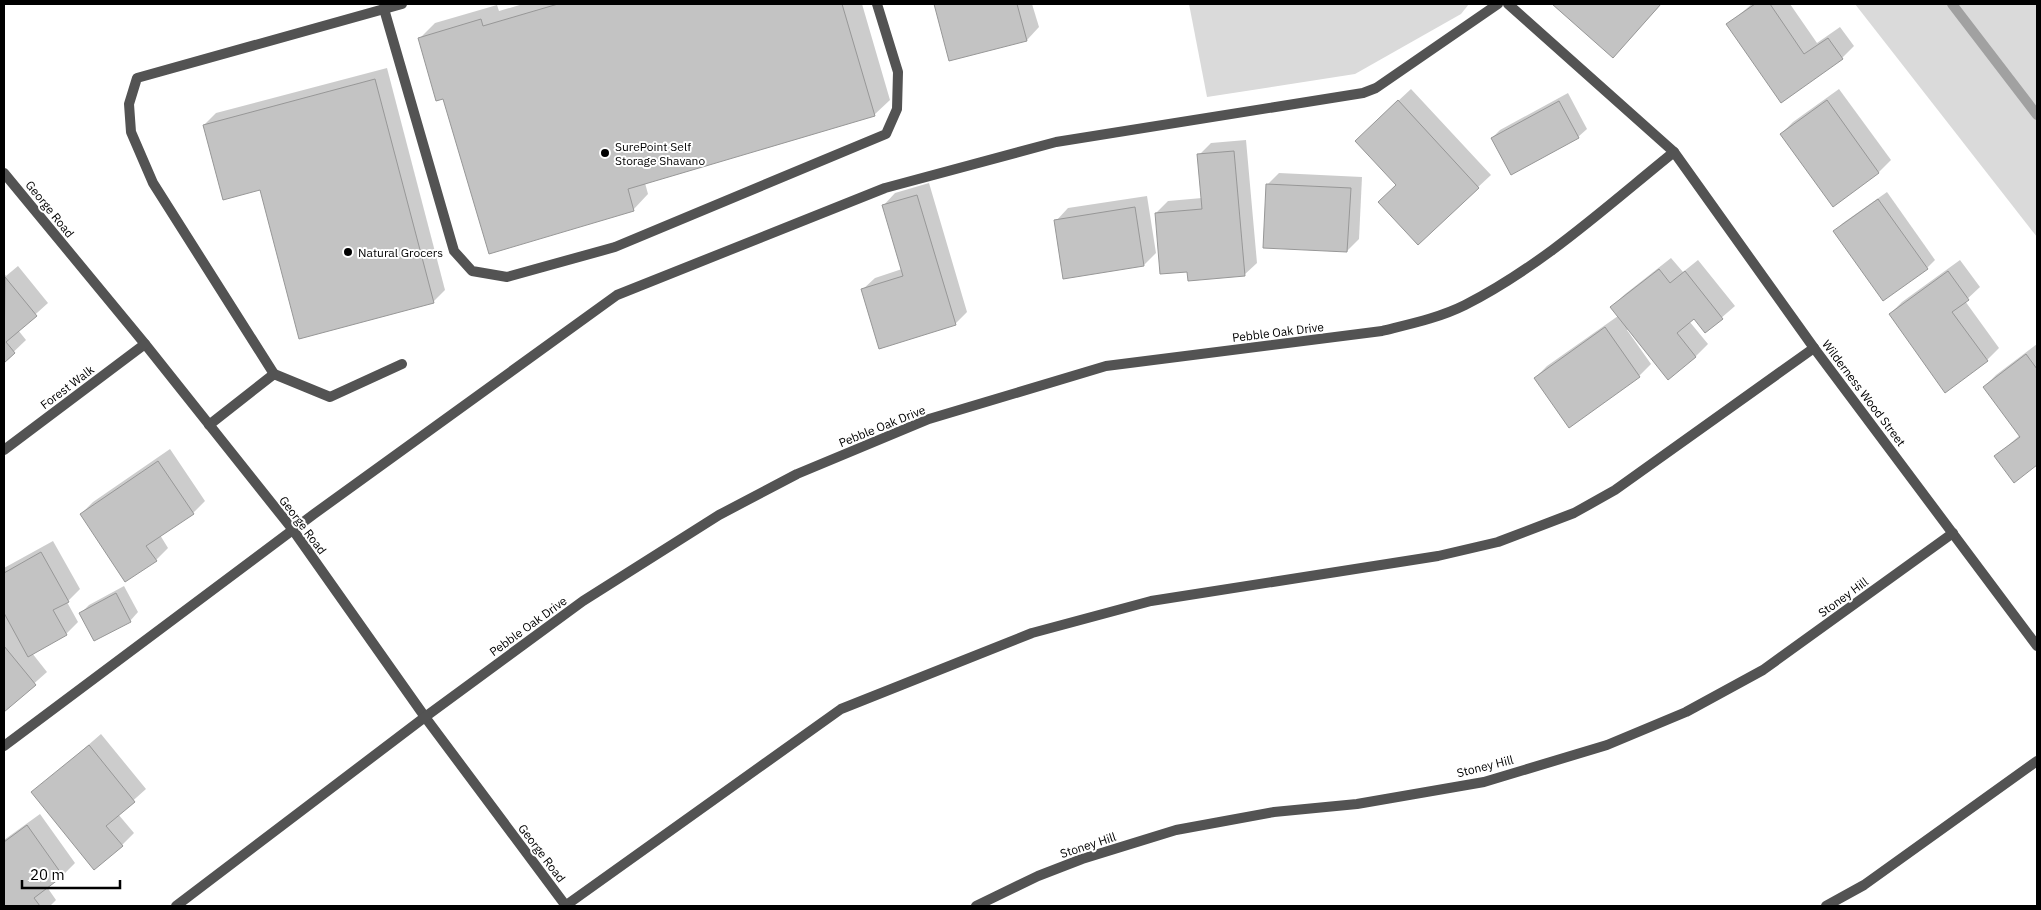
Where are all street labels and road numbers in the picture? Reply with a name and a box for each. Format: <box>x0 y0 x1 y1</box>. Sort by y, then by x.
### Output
street label: George Road <box>22 177 78 241</box>
street label: Pebble Oak Drive <box>1231 319 1325 345</box>
street label: Wilderness Wood Street <box>1819 337 1909 449</box>
street label: Forest Walk <box>37 362 97 412</box>
street label: Pebble Oak Drive <box>836 402 928 450</box>
street label: George Road <box>276 493 330 557</box>
street label: Stoney Hill <box>1815 574 1871 620</box>
street label: Pebble Oak Drive <box>486 593 570 659</box>
street label: Stoney Hill <box>1455 752 1515 780</box>
street label: George Road <box>515 821 569 885</box>
street label: Stoney Hill <box>1058 829 1118 861</box>

